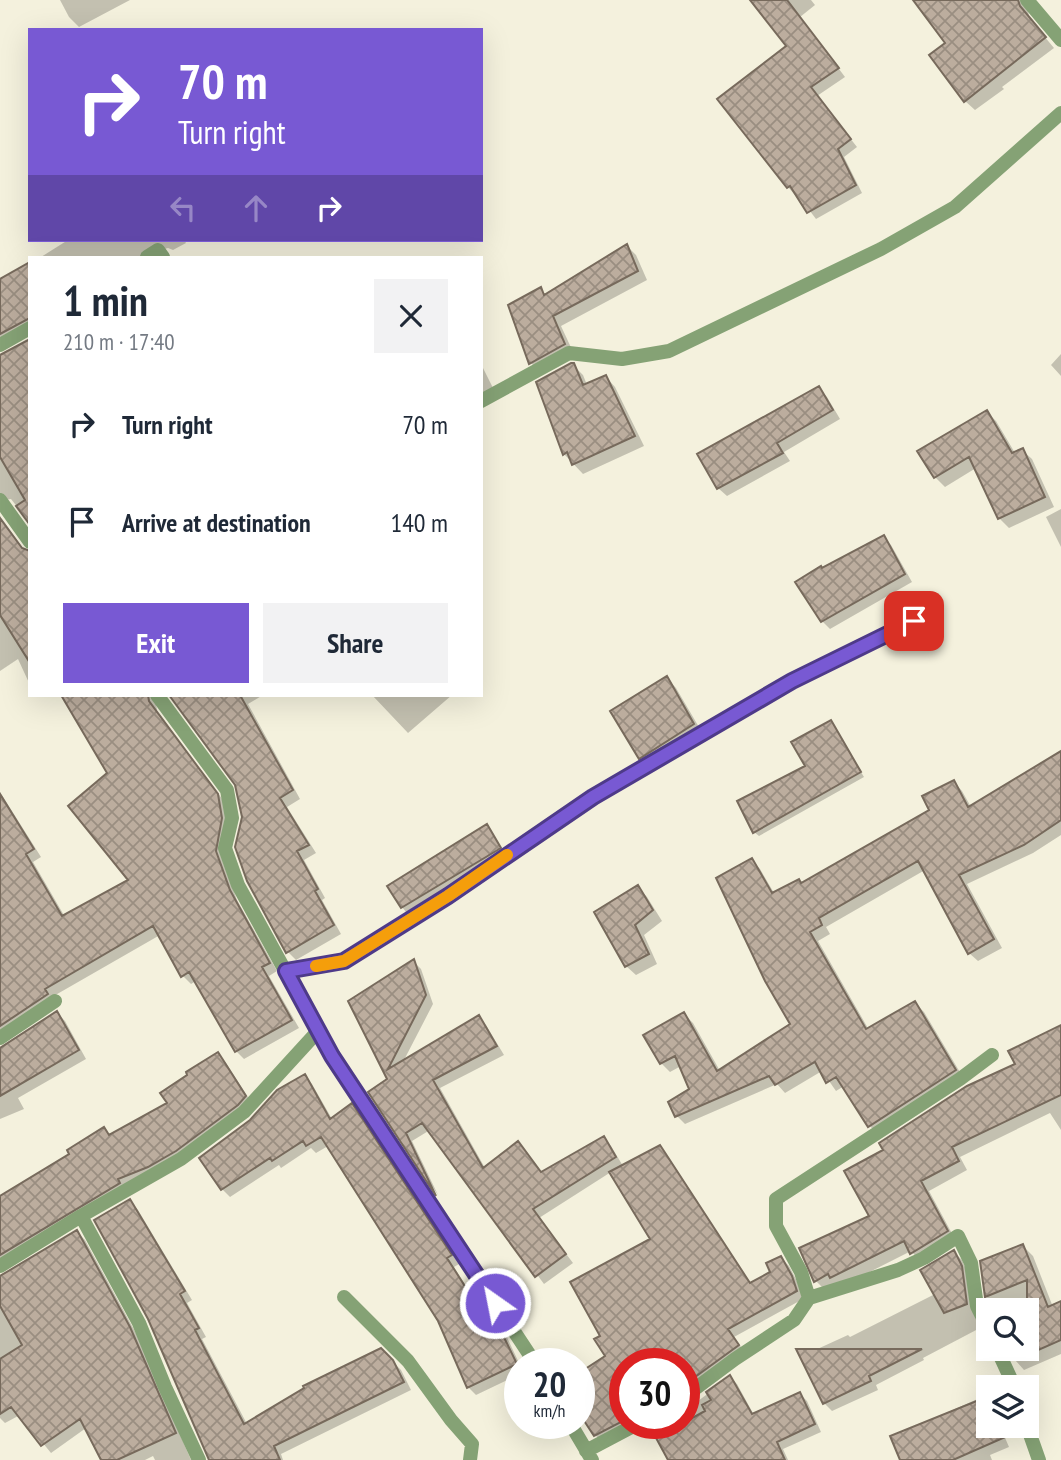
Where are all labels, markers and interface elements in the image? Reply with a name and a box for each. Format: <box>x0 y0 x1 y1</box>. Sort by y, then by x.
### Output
text: 70 m <box>178 49 267 113</box>
icon: right <box>63 56 154 147</box>
text: Turn right <box>178 111 286 153</box>
icon: left <box>164 189 202 227</box>
icon: ahead <box>237 189 275 227</box>
icon: right <box>310 189 348 227</box>
text: 1 min <box>63 273 148 328</box>
button: close <box>374 279 448 353</box>
text: 210 m · 17:40 <box>63 327 175 356</box>
icon: right <box>63 405 101 443</box>
text: Turn right <box>122 408 213 441</box>
text: 70 m <box>402 408 448 441</box>
icon: arrive <box>63 503 101 541</box>
text: Arrive at destination <box>122 506 311 539</box>
text: 140 m <box>390 506 448 539</box>
pin <box>884 591 944 651</box>
icon: arrive <box>895 602 933 640</box>
button: Exit <box>63 603 249 683</box>
button: Share <box>263 603 448 683</box>
position arrow <box>458 1266 532 1340</box>
map controls <box>976 1298 1039 1438</box>
button: search <box>976 1298 1039 1361</box>
speed limit sign: 30 <box>609 1348 700 1439</box>
text: 20 <box>533 1361 566 1407</box>
button: layers <box>976 1375 1039 1438</box>
text: km/h <box>534 1399 565 1422</box>

